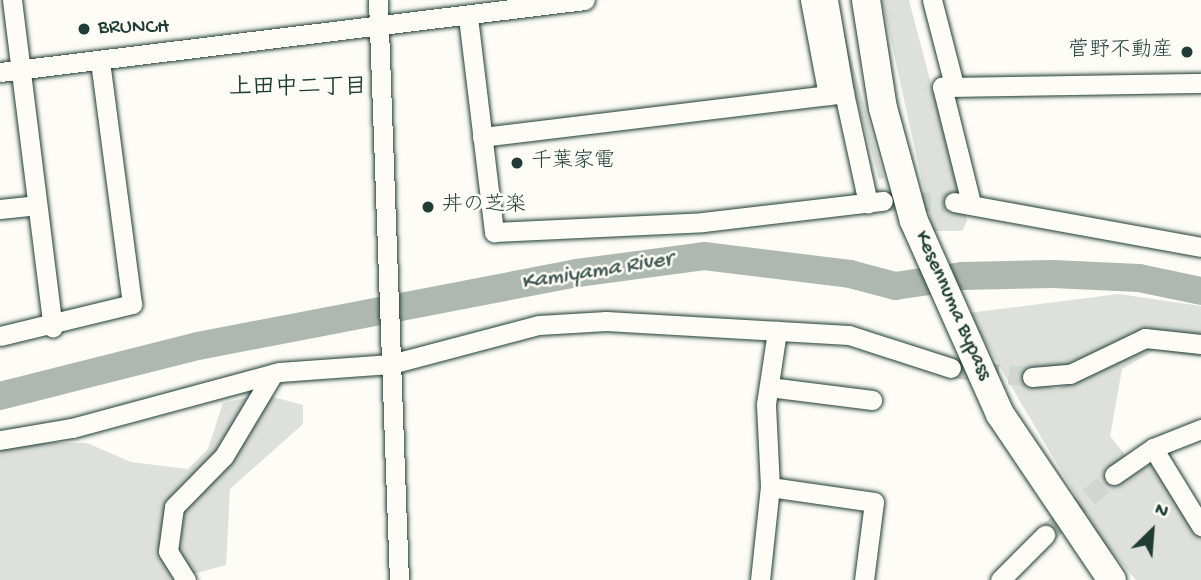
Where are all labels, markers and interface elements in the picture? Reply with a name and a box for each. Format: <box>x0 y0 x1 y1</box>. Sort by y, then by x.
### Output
place label: BRUNCH <box>98 16 169 42</box>
marker: BRUNCH <box>76 21 92 37</box>
place label: 菅野不動産 <box>1068 39 1173 65</box>
marker: 菅野不動産 <box>1179 44 1195 60</box>
district label: 上田中二丁目 <box>229 75 367 103</box>
place label: 千葉家電 <box>531 150 615 176</box>
marker: 千葉家電 <box>509 155 525 171</box>
place label: 丼の芝楽 <box>442 194 526 220</box>
marker: 丼の芝楽 <box>420 199 436 215</box>
street label: Kesennuma Bypass <box>908 227 996 385</box>
water label: Kamiyama River <box>519 246 675 298</box>
north arrow <box>1117 496 1187 566</box>
text: N <box>1151 498 1172 525</box>

